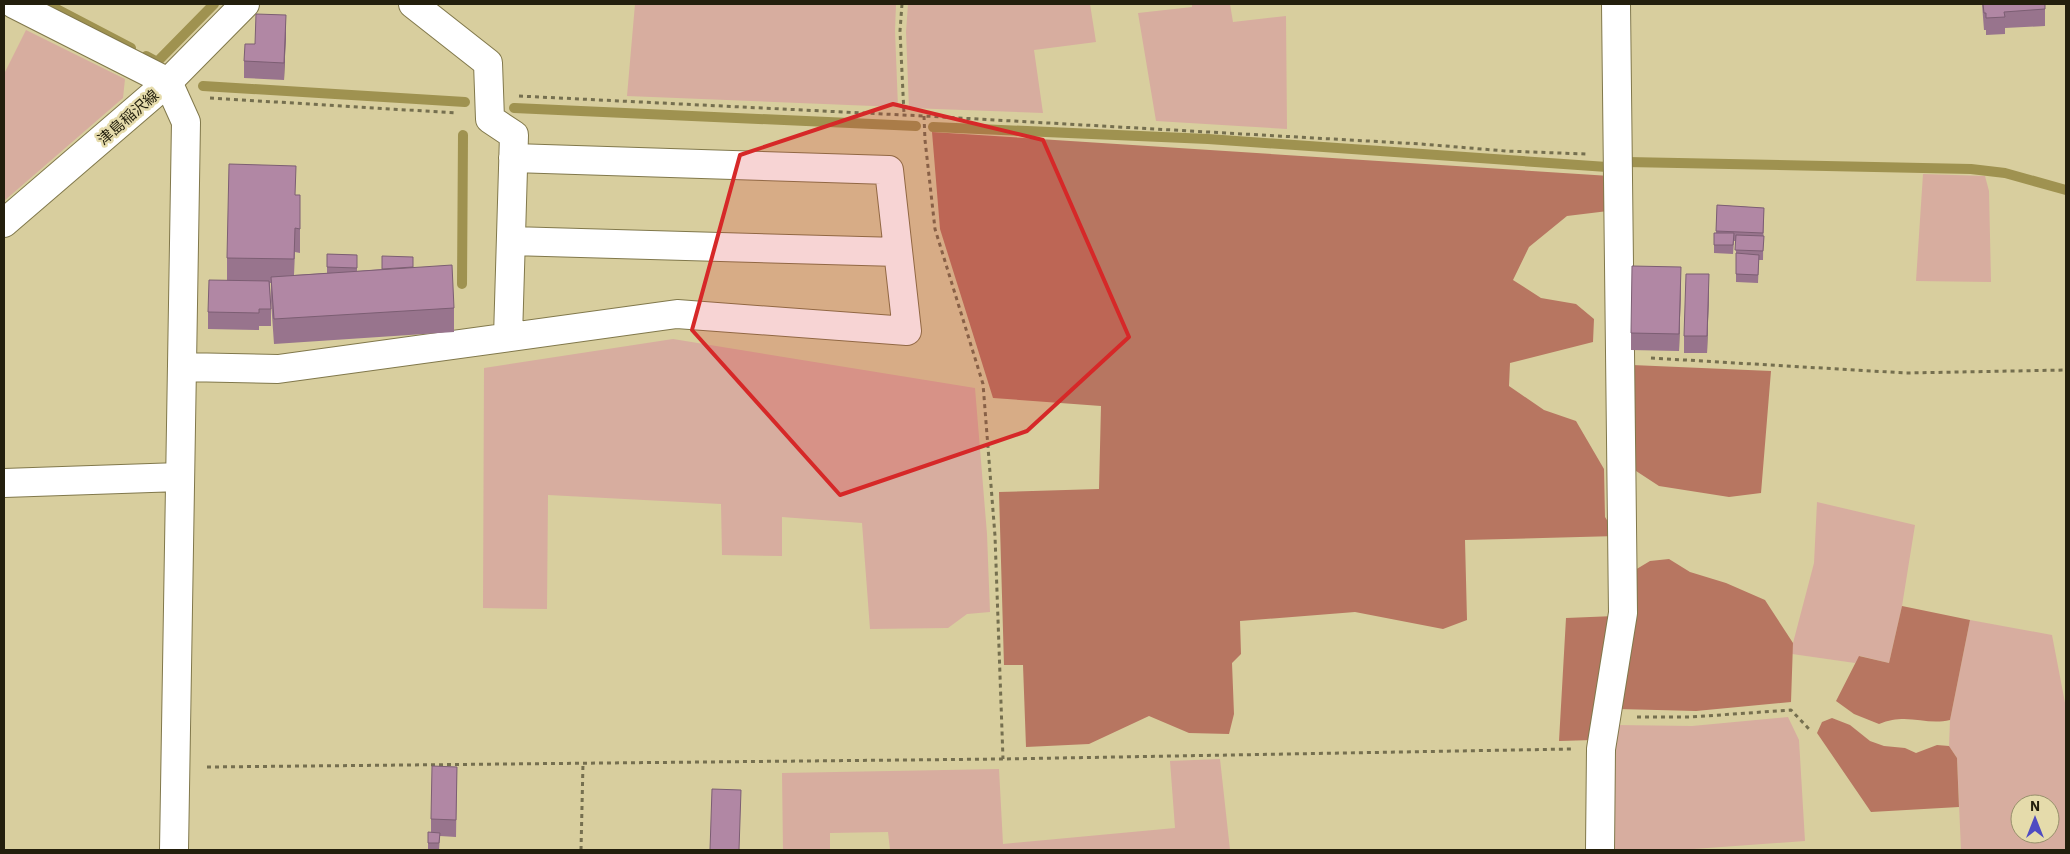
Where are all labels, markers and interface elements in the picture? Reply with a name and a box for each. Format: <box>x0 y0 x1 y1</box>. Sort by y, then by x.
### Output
street label: 津島稲沢線 <box>93 85 163 149</box>
north arrow <box>2010 794 2060 844</box>
text: N <box>2030 797 2040 815</box>

